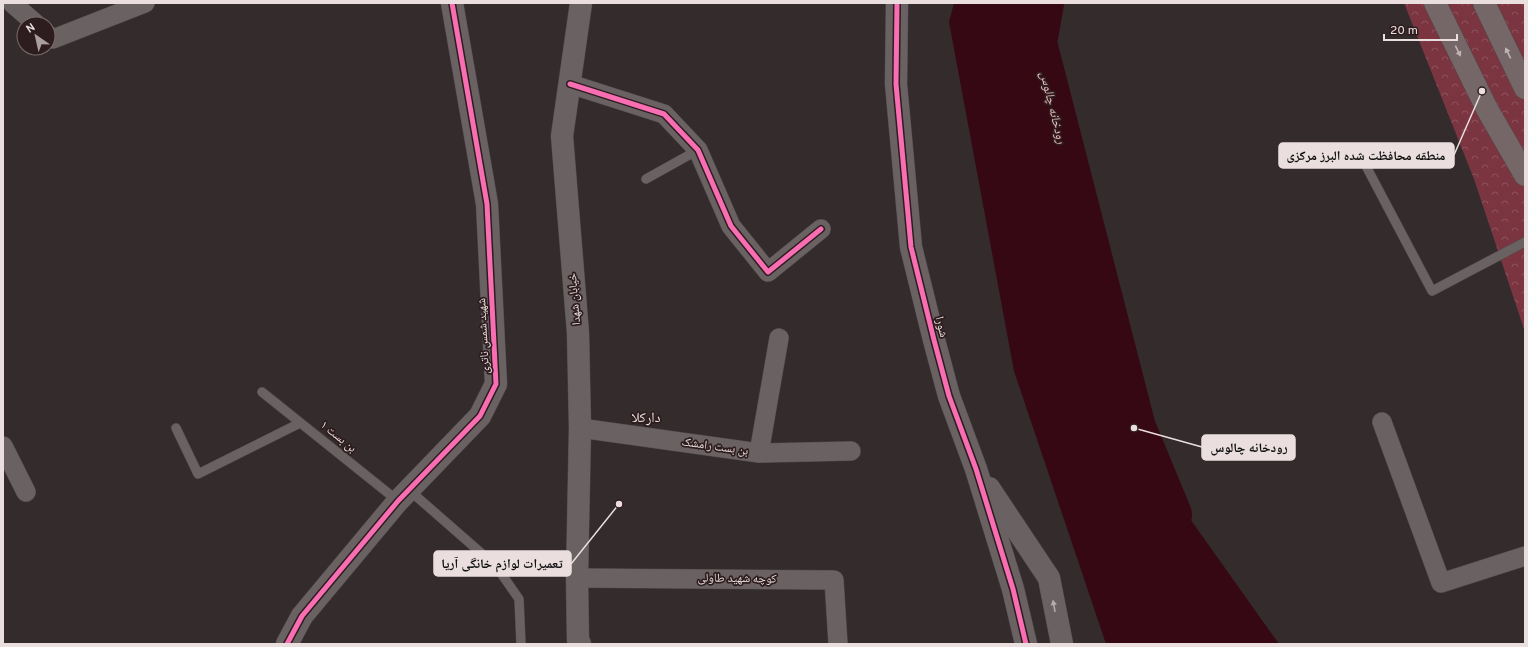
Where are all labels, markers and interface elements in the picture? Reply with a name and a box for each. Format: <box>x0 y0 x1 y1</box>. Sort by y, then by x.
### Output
north arrow <box>16 16 56 56</box>
scale bar <box>1384 16 1457 42</box>
text: N <box>24 21 38 37</box>
text: 20 m <box>1390 23 1418 39</box>
one-way arrow <box>1455 45 1461 56</box>
one-way arrow <box>1505 47 1511 59</box>
water label: رودخانه چالوس <box>1035 70 1069 146</box>
callout: منطقه محافظت شده البرز مرکزی <box>1279 143 1454 168</box>
text: منطقه محافظت شده البرز مرکزی <box>1286 149 1446 165</box>
street label: خیابان شهدا <box>565 272 585 326</box>
street label: شهید شمس ناتری <box>474 298 494 374</box>
street label: شورا <box>931 315 951 339</box>
district label: دارکلا <box>632 410 661 427</box>
street label: بن بست ۱ <box>316 417 360 457</box>
street label: بن بست رامشک <box>681 434 749 460</box>
callout: رودخانه چالوس <box>1202 435 1295 460</box>
text: رودخانه چالوس <box>1210 441 1288 457</box>
callout: تعمیرات لوازم خانگی آریا <box>434 551 571 576</box>
text: تعمیرات لوازم خانگی آریا <box>441 556 563 573</box>
street label: کوچه شهید طاولی <box>697 570 777 588</box>
one-way arrow <box>1051 600 1057 612</box>

